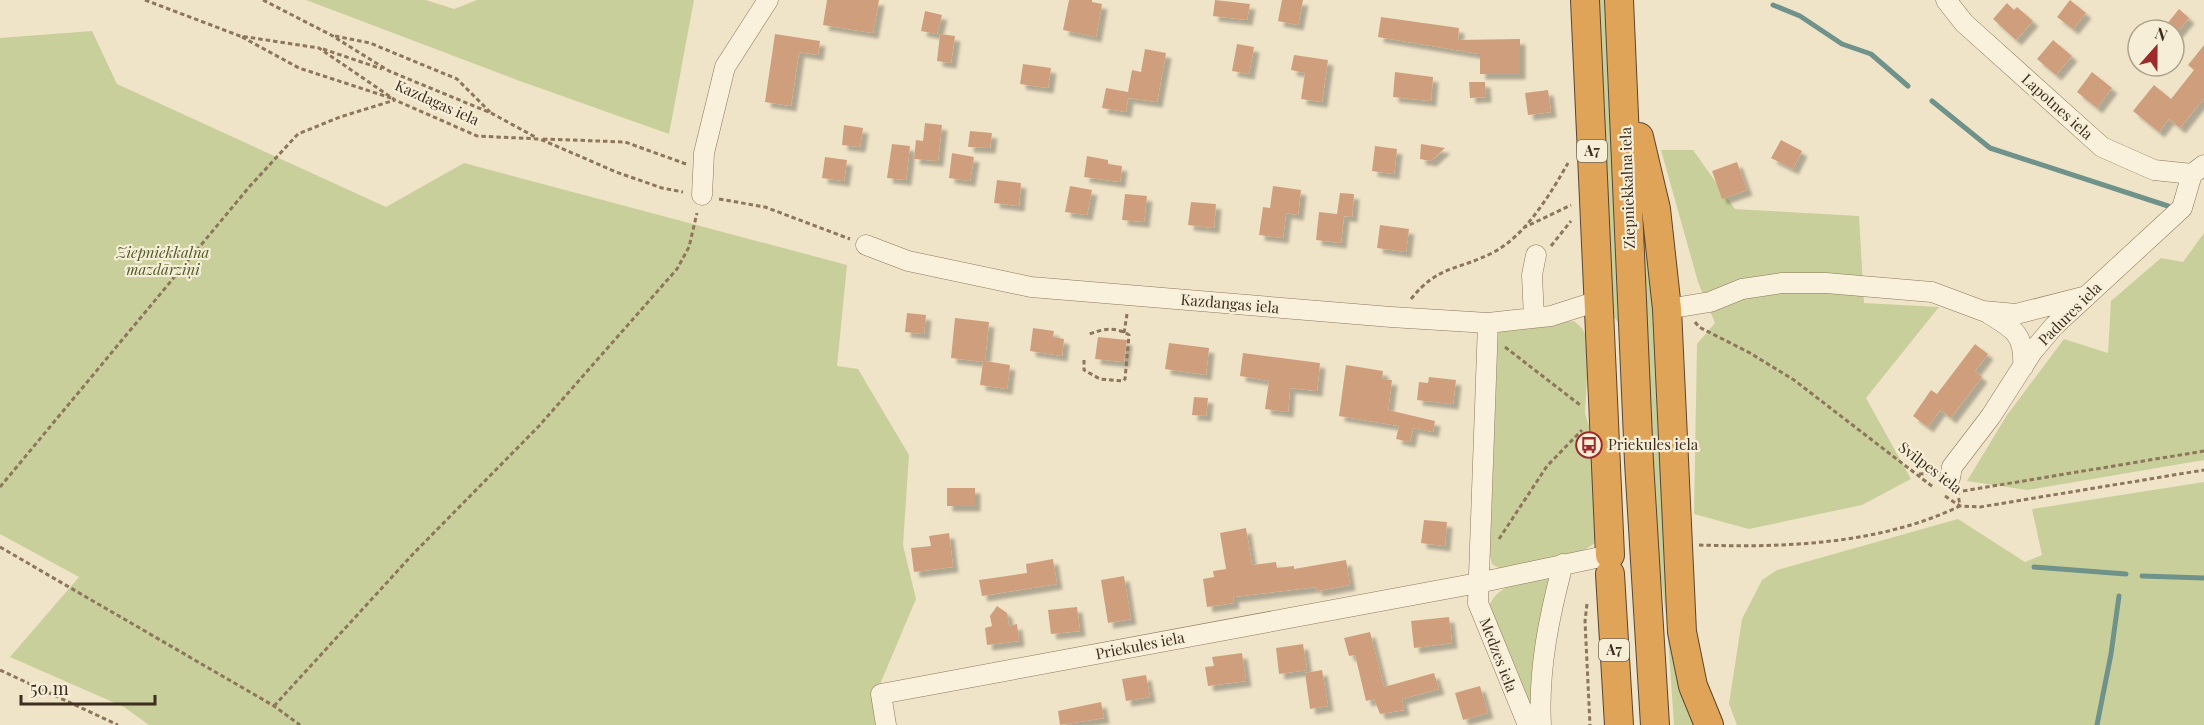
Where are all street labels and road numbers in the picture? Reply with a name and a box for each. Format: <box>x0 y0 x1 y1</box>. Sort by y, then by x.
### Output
street label: Lapotnes iela <box>2018 69 2098 144</box>
street label: Kazdagas iela <box>392 75 483 130</box>
street label: Ziepniekkalna iela <box>1615 126 1639 249</box>
road number: A7 <box>1577 140 1607 162</box>
street label: Padures iela <box>2033 277 2106 349</box>
street label: Kazdangas iela <box>1180 289 1281 317</box>
street label: Svilpes iela <box>1895 437 1967 498</box>
street label: Medzes iela <box>1476 615 1522 695</box>
street label: Priekules iela <box>1094 626 1187 663</box>
road number: A7 <box>1599 639 1629 661</box>

